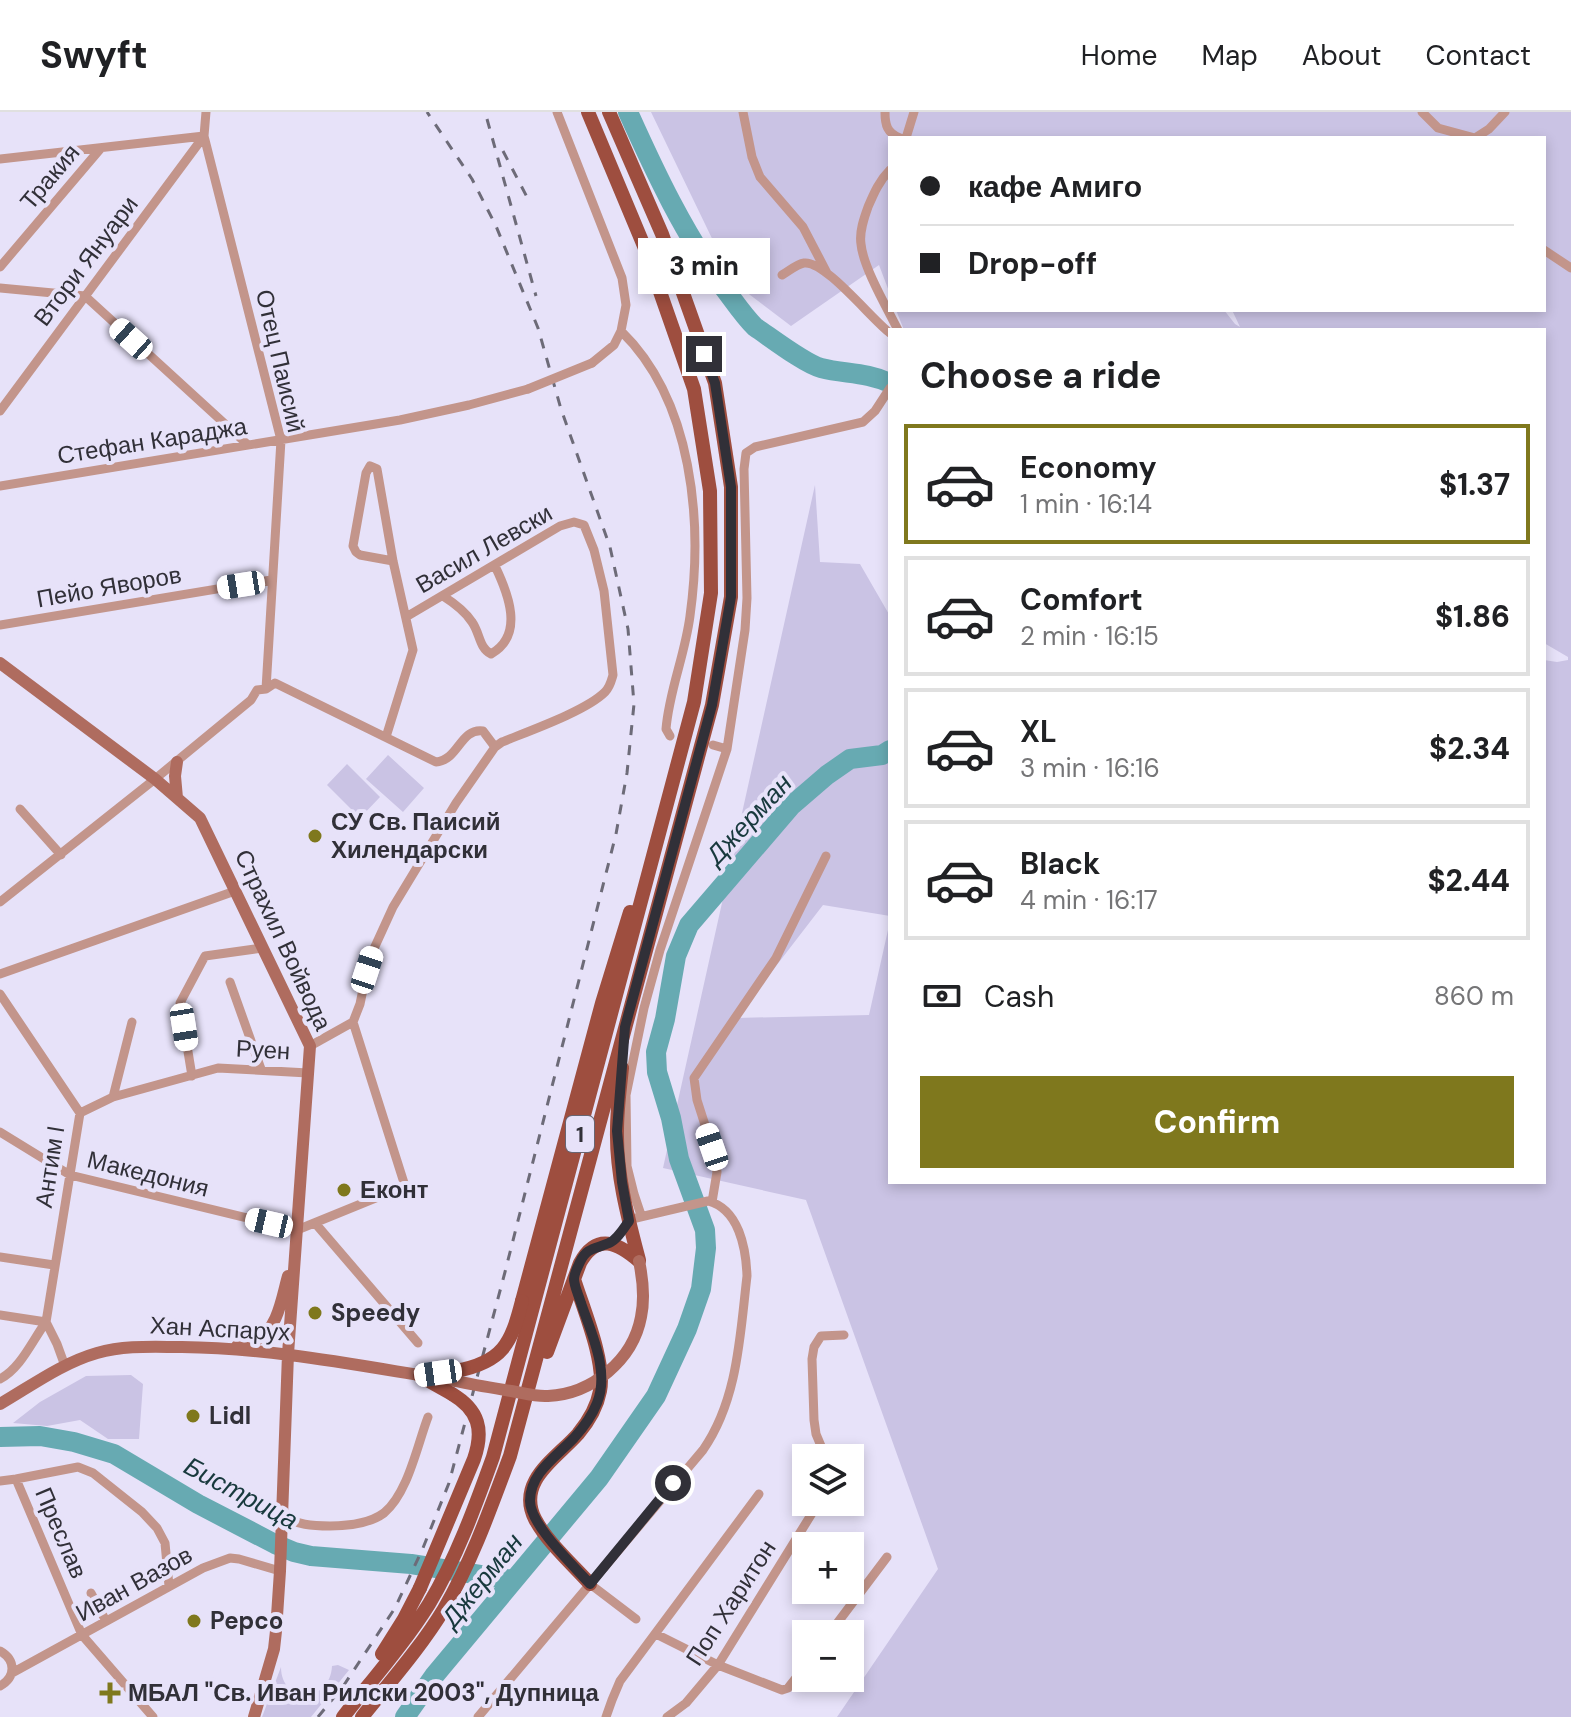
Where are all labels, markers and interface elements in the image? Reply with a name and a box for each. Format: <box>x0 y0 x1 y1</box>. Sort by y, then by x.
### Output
text: Swyft <box>40 30 148 80</box>
text: Home <box>1081 37 1157 74</box>
text: Map <box>1201 37 1258 74</box>
text: About <box>1302 37 1381 74</box>
text: Contact <box>1425 37 1531 74</box>
street label: Тракия <box>13 137 86 216</box>
text: кафе Амиго <box>968 167 1142 206</box>
street label: Втори Януари <box>27 190 145 332</box>
callout: 3 min <box>638 238 770 294</box>
text: Drop-off <box>968 244 1097 283</box>
text: 3 min <box>669 249 739 283</box>
street label: Отец Паисий <box>249 286 312 435</box>
car <box>105 314 157 364</box>
route end <box>686 336 722 372</box>
text: Choose a ride <box>920 352 1161 399</box>
street label: Стефан Караджа <box>55 410 250 471</box>
icon: car <box>924 448 996 520</box>
text: Economy <box>1020 448 1157 487</box>
text: $1.37 <box>1439 465 1510 504</box>
text: 1 min · 16:14 <box>1020 487 1152 521</box>
street label: Васил Левски <box>410 497 558 600</box>
street label: Пейо Яворов <box>34 559 184 614</box>
car <box>215 569 267 601</box>
icon: car <box>924 580 996 652</box>
text: Comfort <box>1020 580 1143 619</box>
text: $1.86 <box>1435 597 1510 636</box>
text: 2 min · 16:15 <box>1020 619 1159 653</box>
icon: car <box>924 712 996 784</box>
text: XL <box>1020 712 1057 751</box>
text: $2.34 <box>1429 729 1510 768</box>
text: 3 min · 16:16 <box>1020 751 1160 785</box>
water label: Джерман <box>697 767 799 874</box>
place label: СУ Св. Паисий Хилендарски <box>331 806 501 865</box>
marker: СУ Св. Паисий Хилендарски <box>306 827 324 845</box>
street label: Страхил Войвода <box>228 844 339 1036</box>
icon: car <box>924 844 996 916</box>
text: Black <box>1020 844 1100 883</box>
text: $2.44 <box>1427 861 1510 900</box>
text: 4 min · 16:17 <box>1020 883 1158 917</box>
car <box>348 943 386 997</box>
icon: cash <box>920 974 964 1018</box>
text: Cash <box>984 977 1054 1016</box>
text: 860 m <box>1434 979 1514 1013</box>
car <box>168 1001 200 1053</box>
street label: Руен <box>235 1033 291 1066</box>
button: Confirm <box>920 1076 1514 1168</box>
road number: 1 <box>566 1116 594 1152</box>
car <box>693 1120 731 1174</box>
street label: Антим I <box>28 1124 71 1210</box>
street label: Македония <box>84 1143 212 1204</box>
place label: Еконт <box>360 1174 429 1205</box>
marker: Еконт <box>335 1181 353 1199</box>
car <box>243 1206 295 1240</box>
place label: Speedy <box>331 1297 421 1328</box>
marker: Speedy <box>306 1304 324 1322</box>
street label: Хан Аспарух <box>149 1309 291 1348</box>
car <box>413 1358 463 1388</box>
place label: Lidl <box>209 1400 251 1431</box>
marker: Lidl <box>184 1407 202 1425</box>
map controls <box>792 1444 864 1692</box>
button: layers <box>792 1444 864 1516</box>
water label: Бистрица <box>178 1449 304 1537</box>
route start <box>655 1465 691 1501</box>
street label: Преслав <box>28 1483 94 1583</box>
water label: Джерман <box>432 1526 530 1636</box>
button: + <box>792 1532 864 1604</box>
street label: Поп Харитон <box>679 1534 783 1671</box>
street label: Иван Вазов <box>70 1539 198 1628</box>
place label: Pepco <box>210 1605 284 1636</box>
marker: Pepco <box>185 1612 203 1630</box>
button: − <box>792 1620 864 1692</box>
place label: МБАЛ "Св. Иван Рилски 2003", Дупница <box>128 1677 600 1708</box>
marker: МБАЛ "Св. Иван Рилски 2003", Дупница <box>99 1682 121 1704</box>

